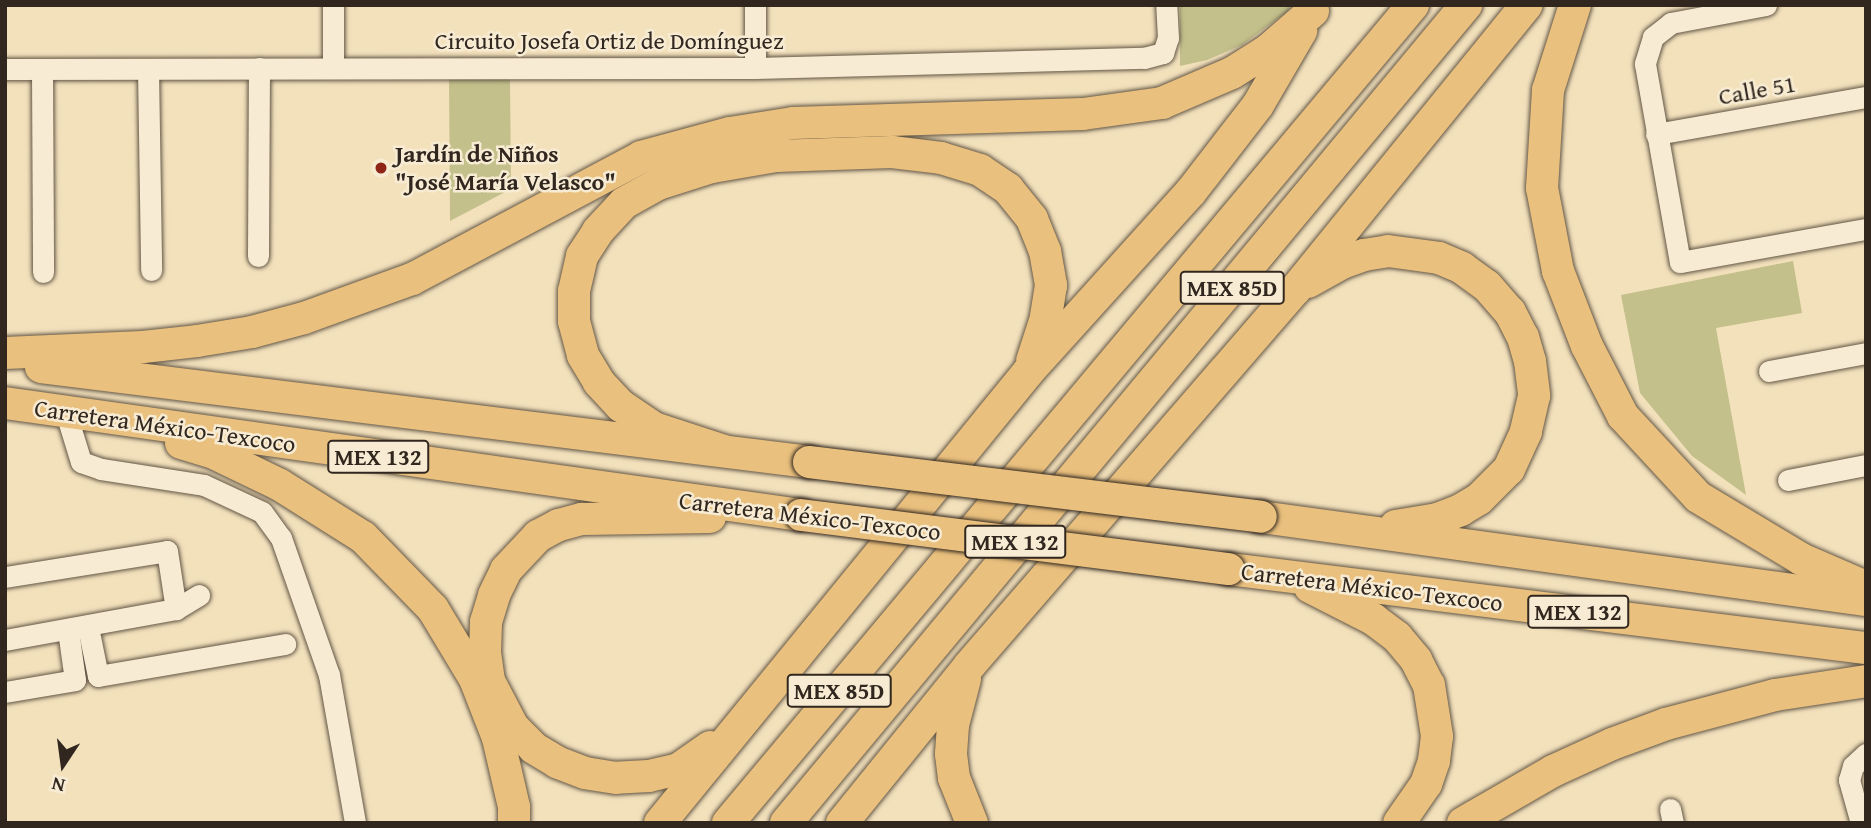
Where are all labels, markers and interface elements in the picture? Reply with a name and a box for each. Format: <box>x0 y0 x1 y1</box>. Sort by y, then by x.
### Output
street label: Circuito Josefa Ortiz de Domínguez <box>435 27 783 55</box>
street label: Calle 51 <box>1716 69 1798 111</box>
place label: Jardín de Niños "José María Velasco" <box>395 140 616 196</box>
marker: Jardín de Niños "José María Velasco" <box>373 160 389 176</box>
road number: MEX 85D <box>1180 268 1284 308</box>
street label: Carretera México-Texcoco <box>33 393 297 459</box>
road number: MEX 132 <box>327 438 429 477</box>
street label: Carretera México-Texcoco <box>677 486 943 546</box>
road number: MEX 132 <box>964 522 1066 562</box>
street label: Carretera México-Texcoco <box>1239 557 1505 617</box>
road number: MEX 132 <box>1527 592 1629 632</box>
road number: MEX 85D <box>786 671 892 710</box>
north arrow <box>28 730 98 800</box>
text: N <box>49 770 68 801</box>

